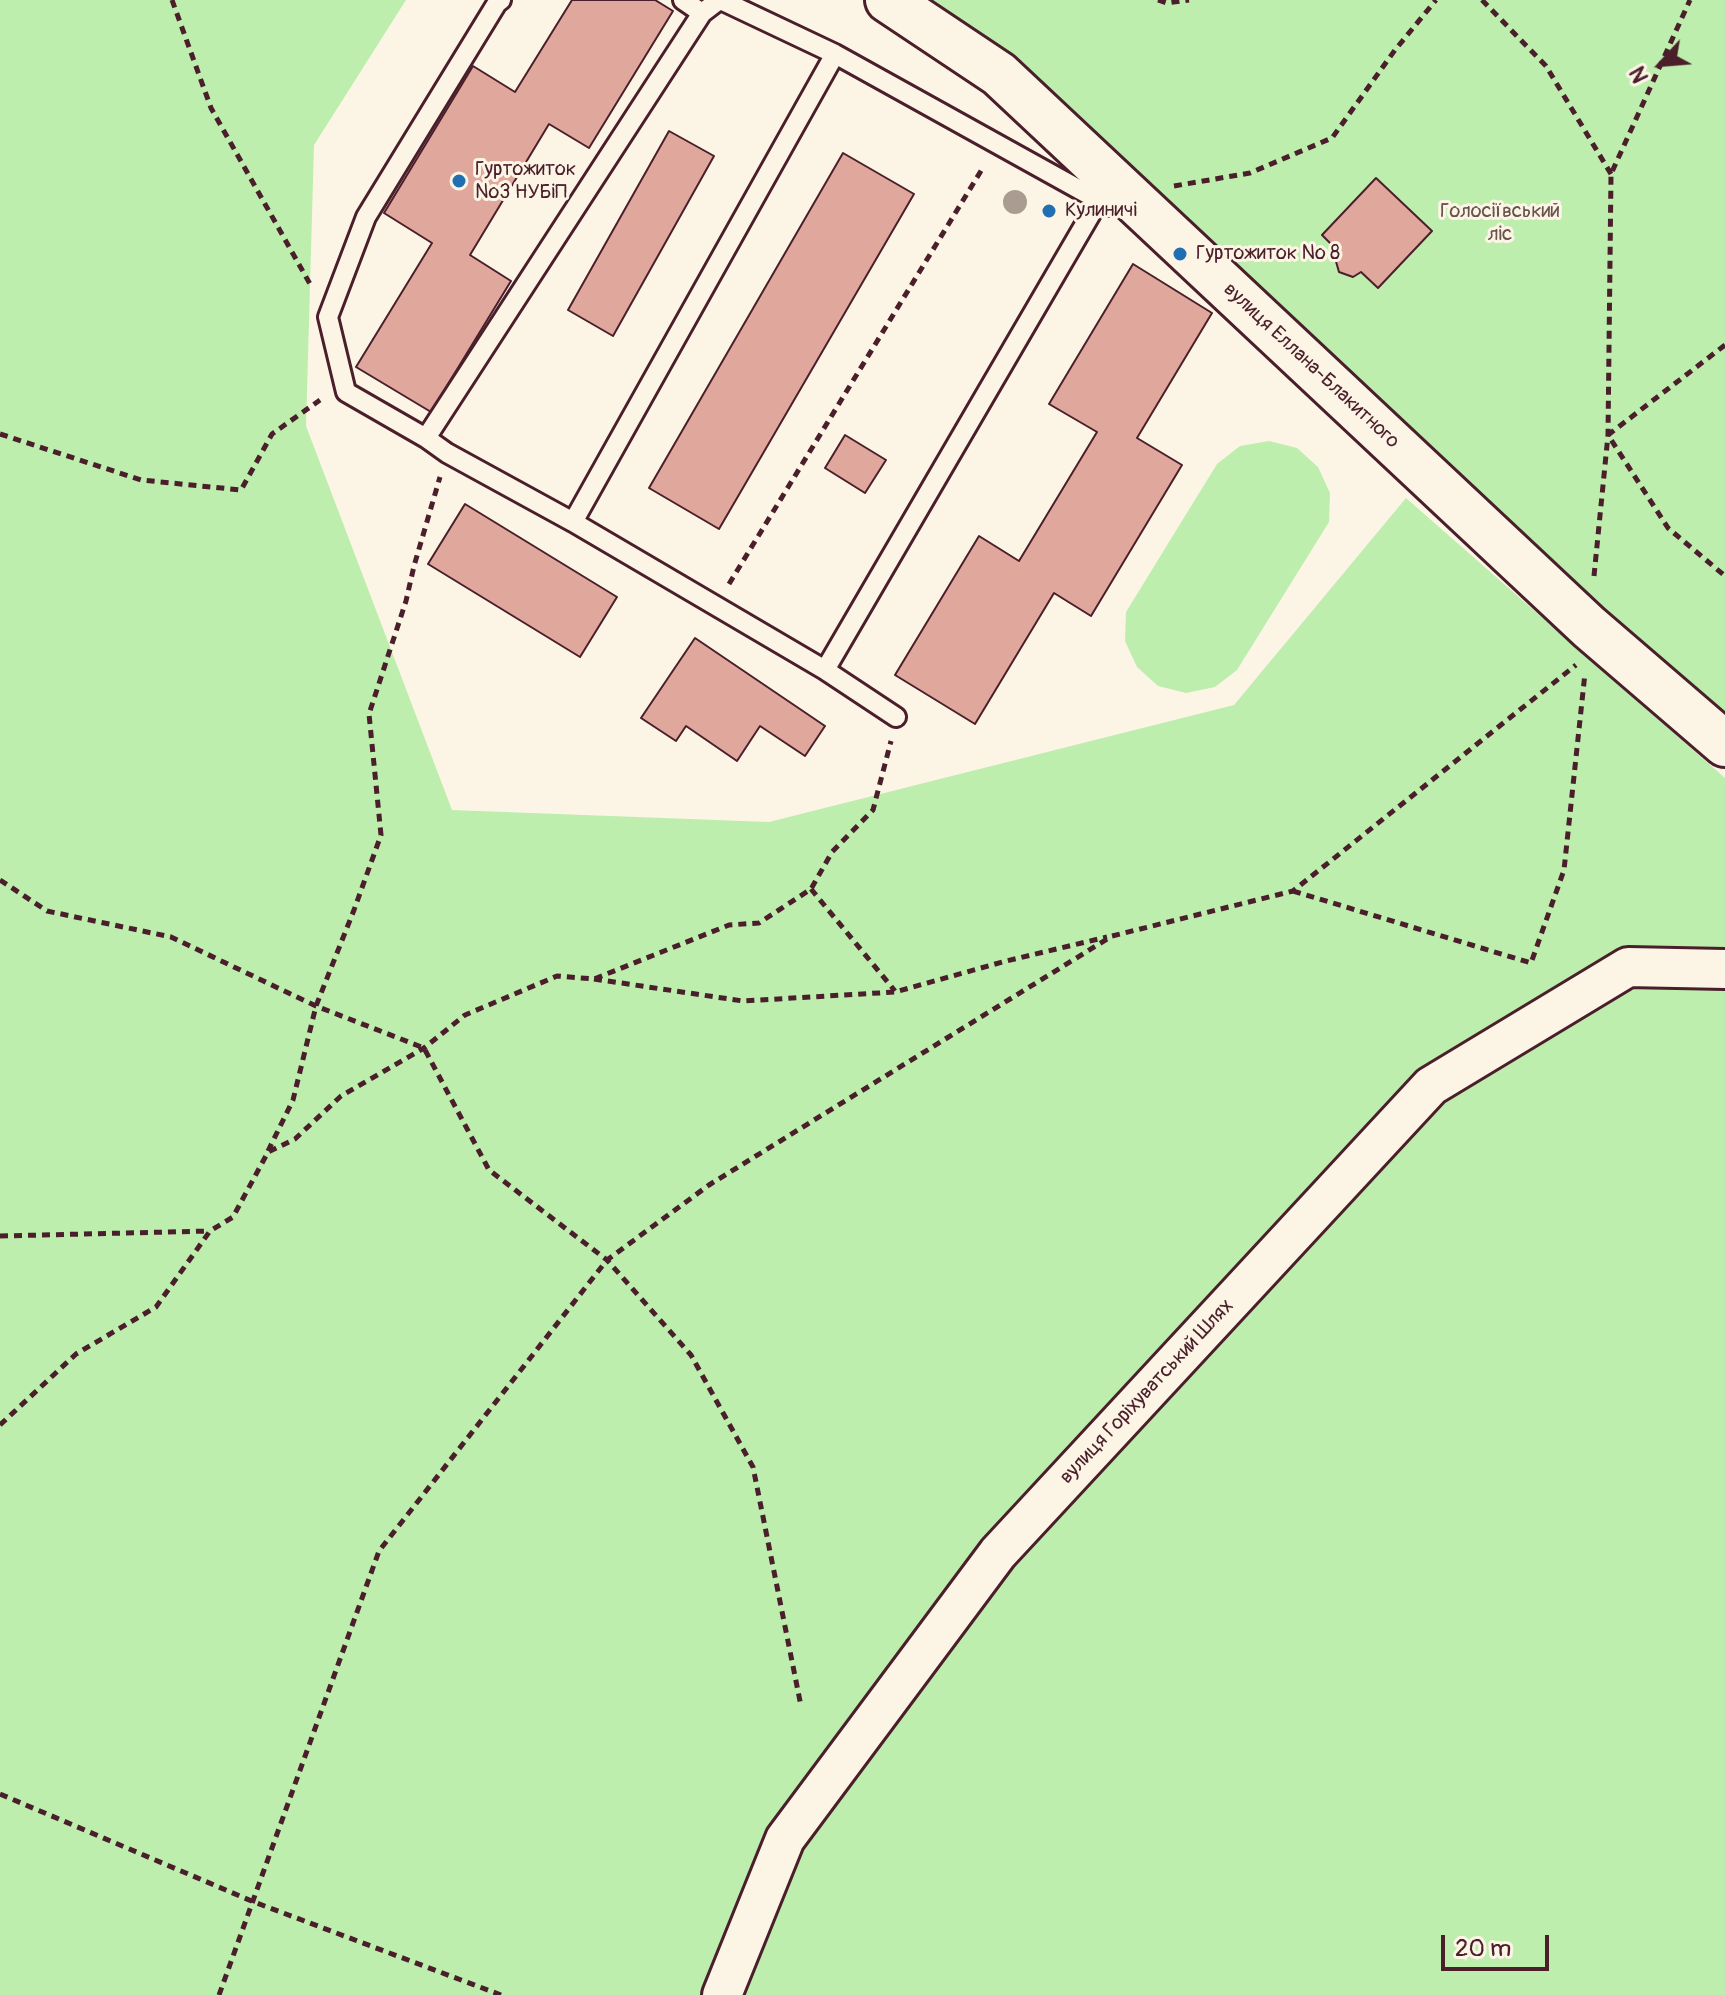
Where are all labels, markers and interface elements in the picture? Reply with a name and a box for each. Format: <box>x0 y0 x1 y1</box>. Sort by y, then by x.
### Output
north arrow <box>1621 24 1701 104</box>
text: N <box>1624 62 1655 87</box>
place label: Гуртожиток №3 НУБіП <box>475 158 576 205</box>
marker: Гуртожиток №3 НУБіП <box>450 172 468 190</box>
place label: Кулиничі <box>1065 199 1137 223</box>
park label: Голосіївський ліс <box>1440 200 1560 247</box>
marker: Кулиничі <box>1040 202 1058 220</box>
place label: Гуртожиток № 8 <box>1196 242 1340 266</box>
marker: Гуртожиток № 8 <box>1171 245 1189 263</box>
street label: вулиця Еллана-Блакитного <box>1218 278 1404 454</box>
street label: вулиця Горіхуватський Шлях <box>1055 1295 1239 1489</box>
scale bar <box>1445 1919 1553 1969</box>
text: 20 m <box>1455 1934 1511 1963</box>

